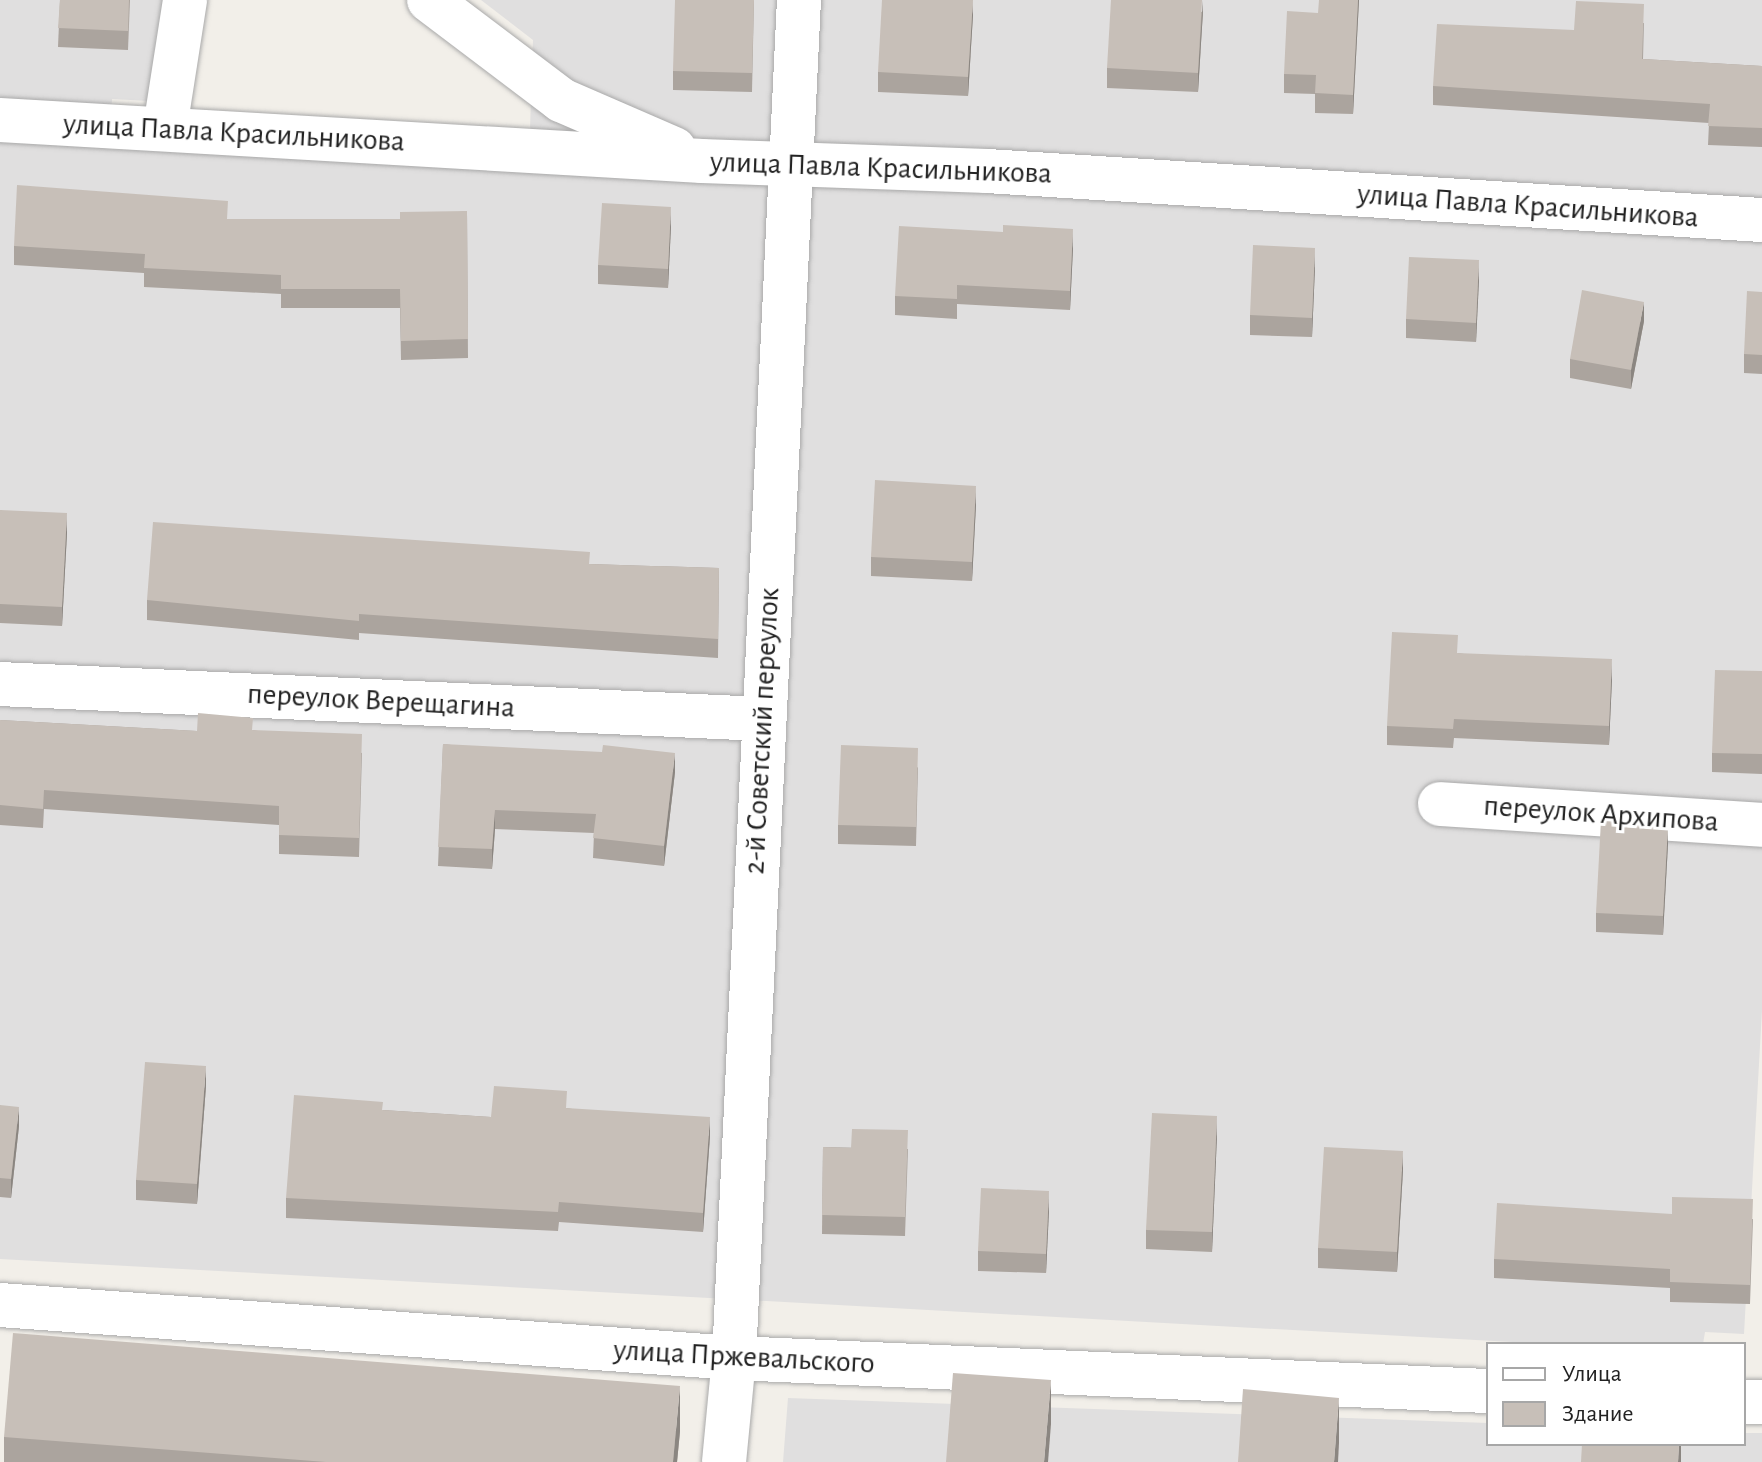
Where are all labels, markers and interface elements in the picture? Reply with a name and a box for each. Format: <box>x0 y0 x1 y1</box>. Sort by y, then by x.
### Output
street label: улица Павла Красильникова <box>62 106 406 160</box>
street label: улица Павла Красильникова <box>709 144 1053 192</box>
street label: улица Павла Красильникова <box>1356 176 1700 236</box>
street label: 2-й Советский переулок <box>737 587 787 875</box>
street label: переулок Верещагина <box>246 676 516 726</box>
street label: переулок Архипова <box>1482 788 1720 840</box>
street label: улица Пржевальского <box>613 1332 875 1382</box>
legend <box>1486 1342 1746 1446</box>
text: Улица <box>1562 1362 1622 1386</box>
text: Здание <box>1562 1402 1633 1426</box>

